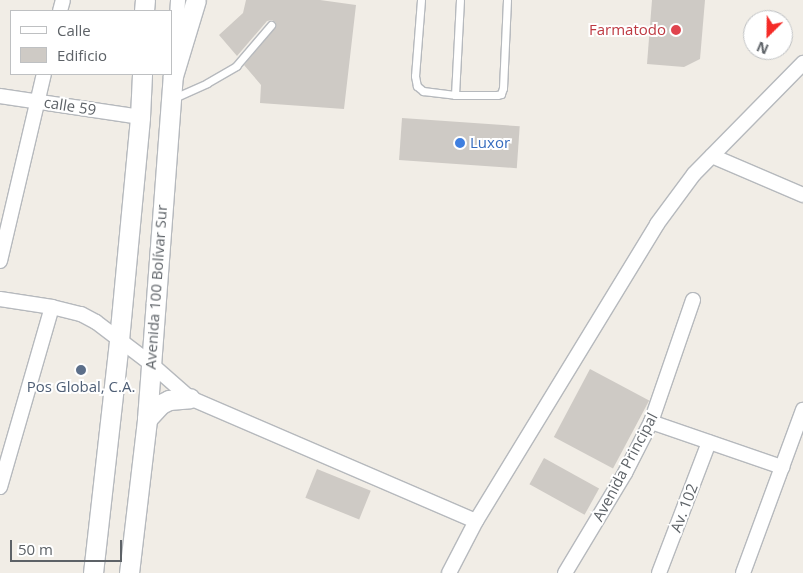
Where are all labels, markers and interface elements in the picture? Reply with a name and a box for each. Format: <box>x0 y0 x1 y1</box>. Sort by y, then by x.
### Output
legend <box>10 10 172 75</box>
north arrow <box>743 10 793 60</box>
text: Calle <box>57 20 91 40</box>
place label: Farmatodo <box>589 21 666 39</box>
marker: Farmatodo <box>670 24 682 36</box>
text: N <box>753 37 771 59</box>
text: Edificio <box>57 45 107 65</box>
street label: calle 59 <box>43 93 97 119</box>
place label: Luxor <box>470 134 510 152</box>
marker: Luxor <box>454 137 466 149</box>
street label: Avenida 100 Bolívar Sur <box>141 204 171 370</box>
marker: Pos Global, C.A. <box>75 364 87 376</box>
place label: Pos Global, C.A. <box>27 378 135 396</box>
street label: Avenida Principal <box>589 410 661 524</box>
street label: Av. 102 <box>667 481 701 535</box>
scale bar <box>12 530 125 562</box>
text: 50 m <box>18 539 53 559</box>

